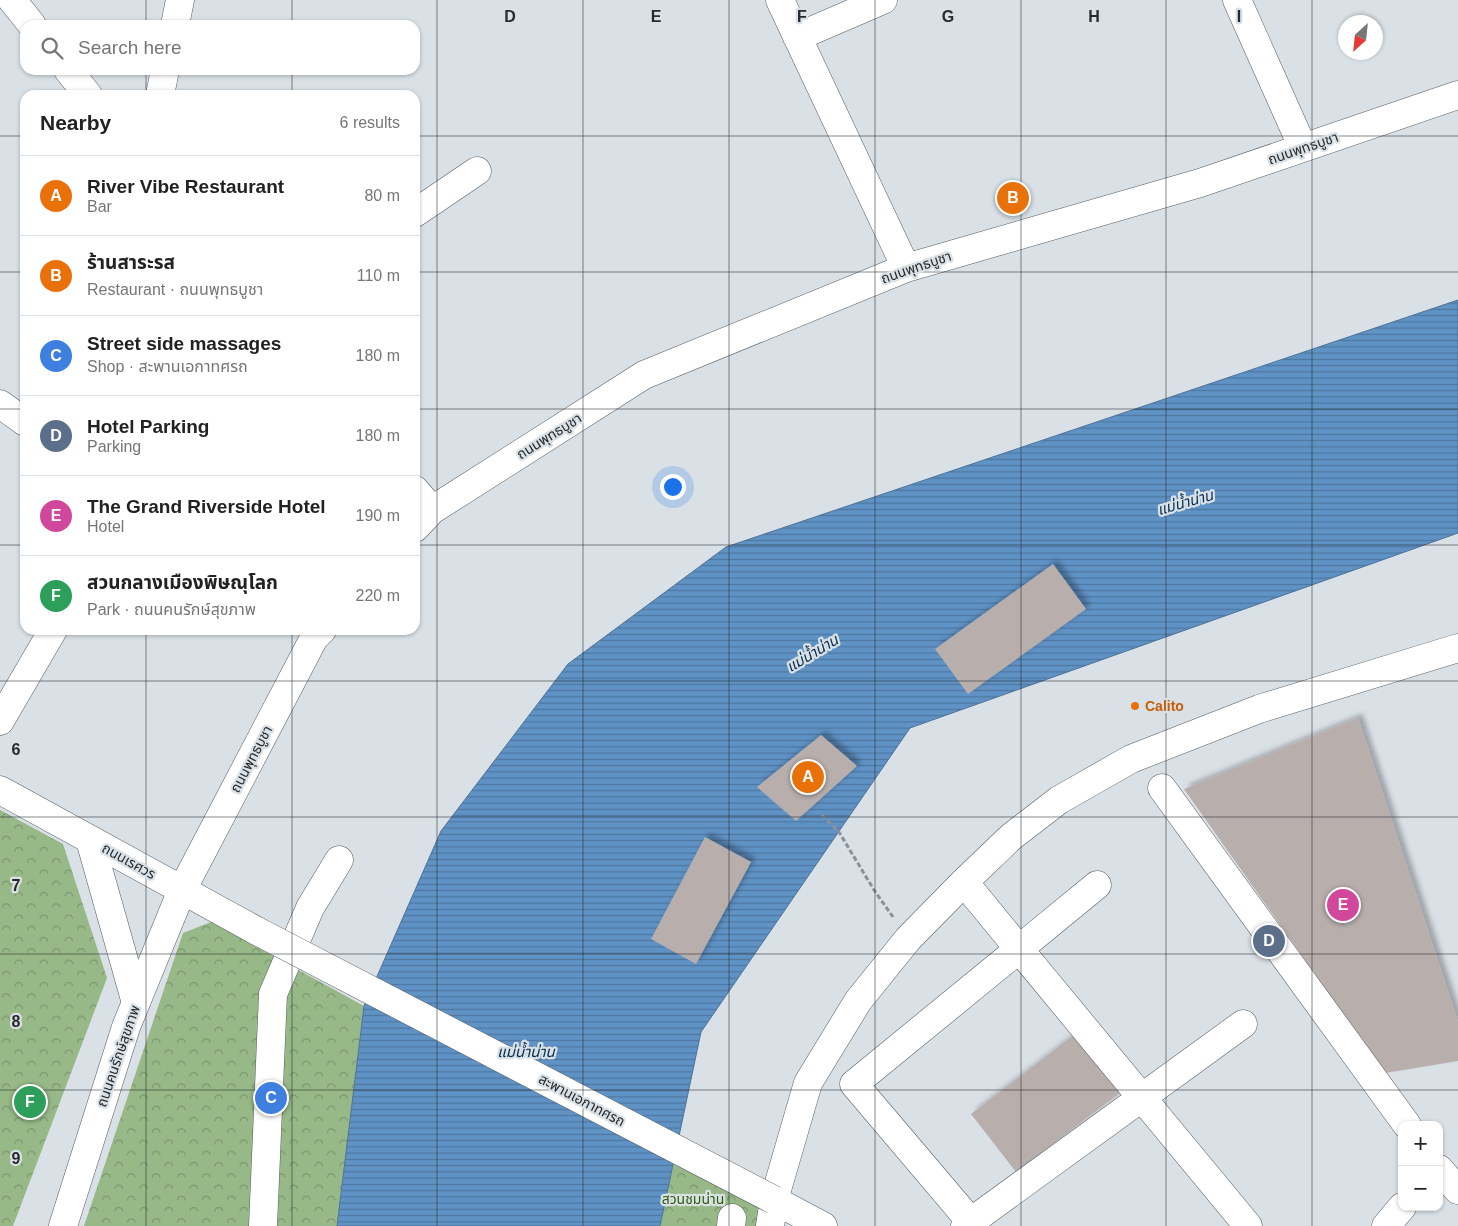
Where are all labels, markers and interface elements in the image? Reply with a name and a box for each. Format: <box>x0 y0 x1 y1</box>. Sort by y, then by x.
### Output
text: D <box>504 8 516 25</box>
text: E <box>651 8 662 25</box>
text: F <box>797 8 807 25</box>
text: G <box>942 8 954 25</box>
text: H <box>1088 8 1100 25</box>
text: I <box>1237 8 1241 25</box>
north arrow <box>1338 15 1383 60</box>
search box <box>20 20 420 75</box>
icon: search <box>38 34 66 62</box>
text: Search here <box>78 37 182 58</box>
text: Nearby <box>40 111 111 134</box>
text: 6 results <box>340 114 400 131</box>
street label: ถนนพุทธบูชา <box>1266 129 1341 168</box>
text: River Vibe Restaurant <box>87 176 284 197</box>
pin: B <box>997 179 1029 217</box>
text: A <box>50 187 62 204</box>
text: 80 m <box>364 187 400 204</box>
text: Bar <box>87 198 112 215</box>
street label: ถนนพุทธบูชา <box>879 248 954 287</box>
text: ร้านสาระรส <box>87 252 175 273</box>
text: B <box>50 267 62 284</box>
text: 110 m <box>357 267 400 284</box>
text: Restaurant · ถนนพุทธบูชา <box>87 281 263 298</box>
text: Street side massages <box>87 333 281 354</box>
text: C <box>50 347 62 364</box>
text: 180 m <box>356 347 400 364</box>
text: Shop · สะพานเอกาทศรถ <box>87 358 248 375</box>
street label: ถนนพุทธบูชา <box>514 410 585 463</box>
text: Hotel Parking <box>87 416 209 437</box>
text: D <box>50 427 62 444</box>
text: 180 m <box>356 427 400 444</box>
text: Parking <box>87 438 141 455</box>
your location <box>660 474 686 500</box>
water label: แม่น้ำน่าน <box>1154 484 1216 518</box>
text: The Grand Riverside Hotel <box>87 496 326 517</box>
text: E <box>51 507 61 524</box>
text: 190 m <box>356 507 400 524</box>
text: Hotel <box>87 518 124 535</box>
text: สวนกลางเมืองพิษณุโลก <box>87 572 278 593</box>
text: F <box>51 587 61 604</box>
text: 220 m <box>356 587 400 604</box>
text: Park · ถนนคนรักษ์สุขภาพ <box>87 601 256 618</box>
water label: แม่น้ำน่าน <box>782 629 842 675</box>
place label: Calito <box>1145 698 1184 714</box>
marker: Calito <box>1129 700 1141 712</box>
street label: ถนนพุทธบูชา <box>227 723 276 796</box>
text: 6 <box>12 741 21 758</box>
pin: A <box>792 758 824 796</box>
street label: ถนนเรศวร <box>99 840 159 882</box>
text: 7 <box>12 877 21 894</box>
pin: E <box>1327 886 1359 924</box>
pin: D <box>1253 922 1285 960</box>
street label: ถนนคนรักษ์สุขภาพ <box>93 1003 144 1109</box>
text: 8 <box>12 1013 21 1030</box>
water label: แม่น้ำน่าน <box>497 1041 556 1060</box>
street label: สะพานเอกาทศรถ <box>536 1071 628 1129</box>
pin: C <box>255 1079 287 1117</box>
pin: F <box>14 1083 46 1121</box>
map controls <box>1398 1121 1443 1211</box>
button: + <box>1398 1121 1443 1166</box>
text: 9 <box>12 1150 21 1167</box>
button: − <box>1398 1166 1443 1211</box>
park label: สวนชมน่าน <box>662 1191 724 1207</box>

